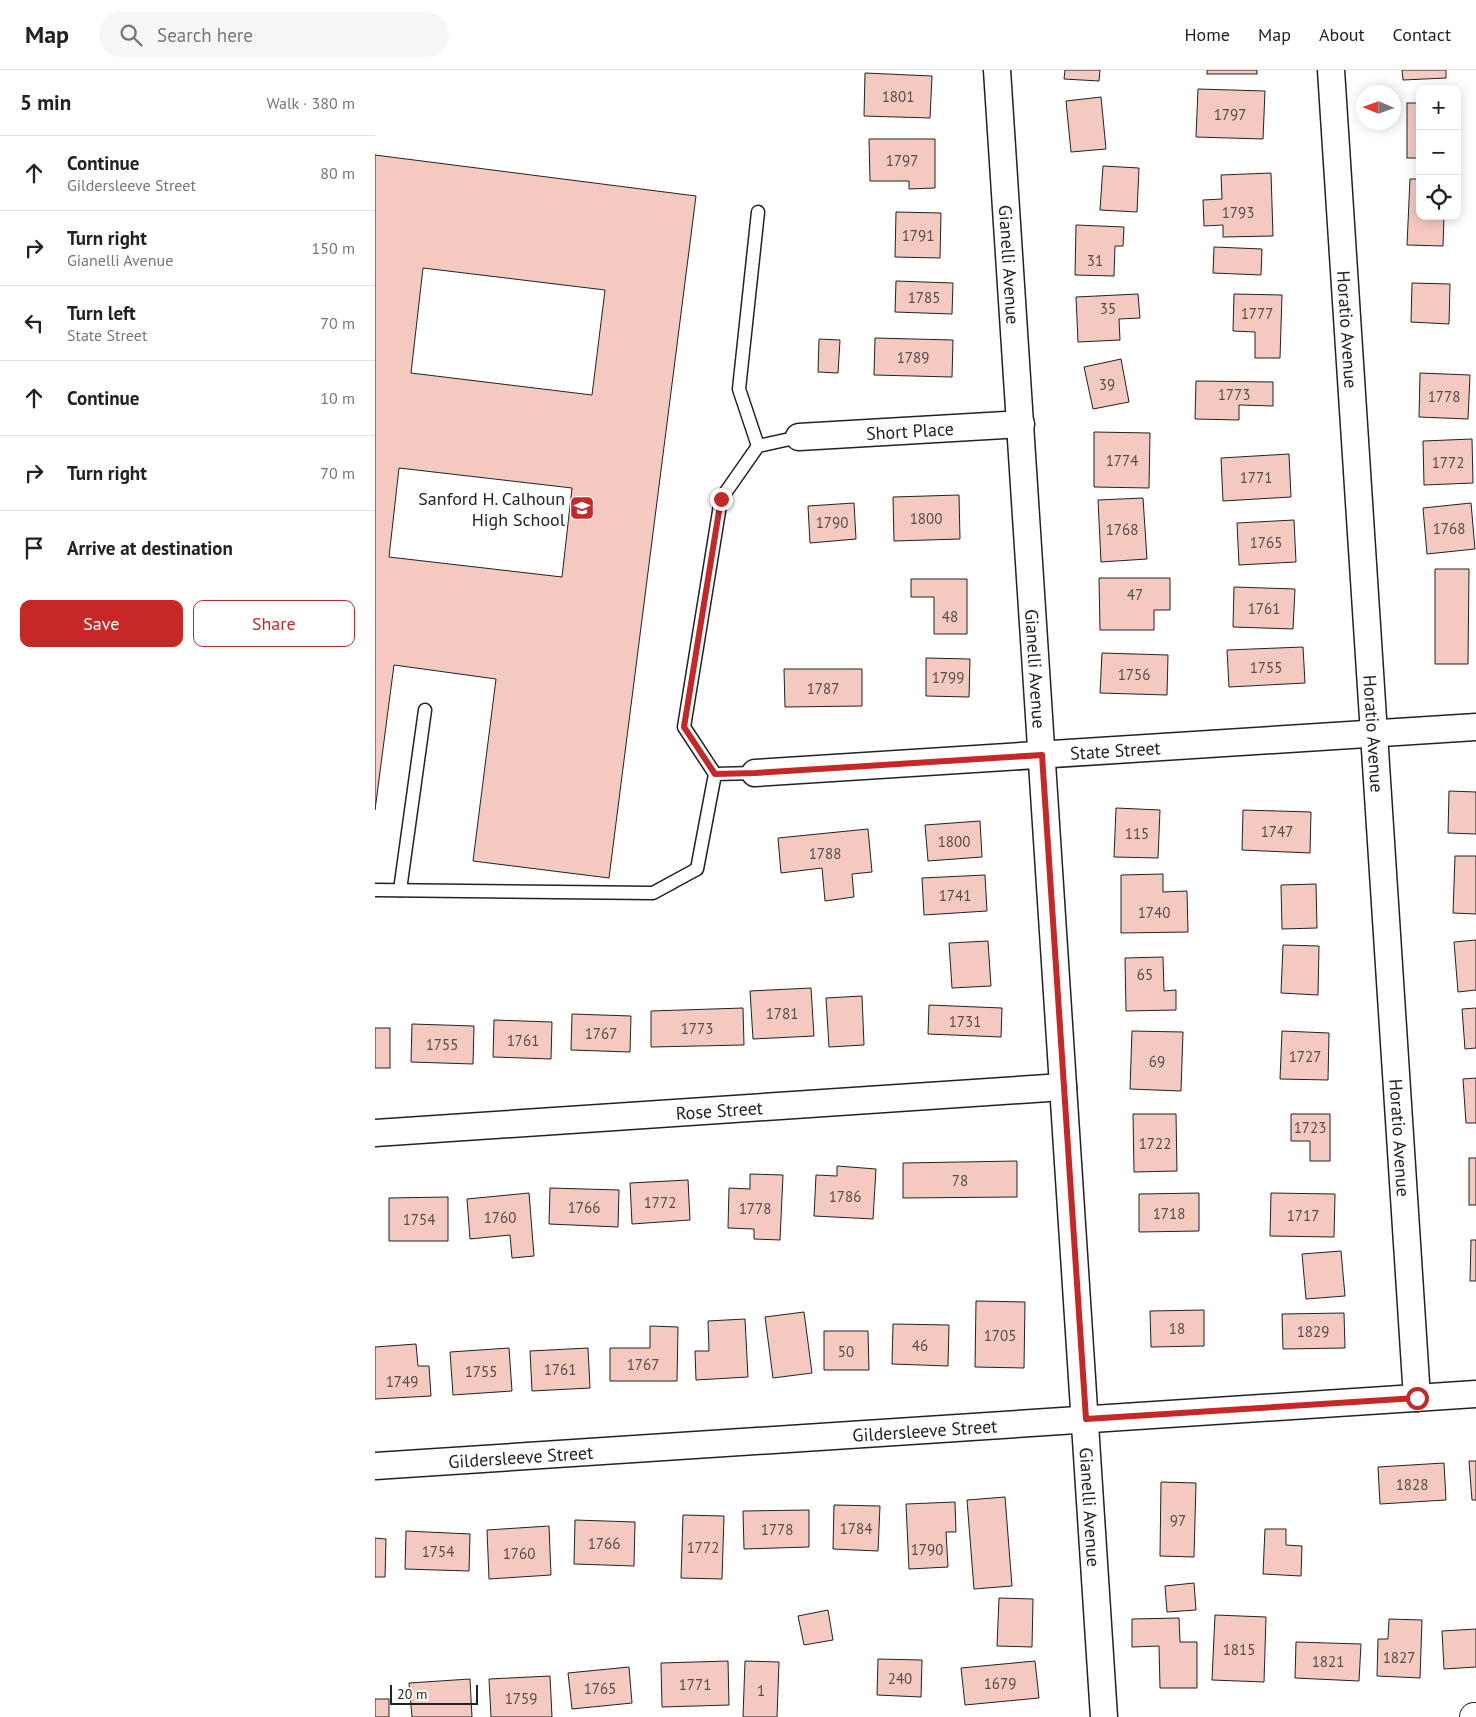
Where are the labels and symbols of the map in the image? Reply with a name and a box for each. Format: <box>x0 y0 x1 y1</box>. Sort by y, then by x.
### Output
north arrow <box>1356 85 1401 130</box>
house number: 1801 <box>882 87 914 106</box>
house number: 1797 <box>1214 105 1246 124</box>
house number: 1797 <box>886 151 918 170</box>
house number: 1793 <box>1222 203 1254 222</box>
street label: Gianelli Avenue <box>994 204 1025 325</box>
house number: 1791 <box>902 226 934 245</box>
house number: 31 <box>1087 251 1103 270</box>
street label: Horatio Avenue <box>1333 270 1363 389</box>
house number: 1785 <box>908 288 940 307</box>
house number: 35 <box>1100 299 1116 318</box>
house number: 1777 <box>1241 304 1273 323</box>
house number: 1789 <box>897 348 929 367</box>
house number: 39 <box>1099 375 1115 394</box>
house number: 1773 <box>1218 385 1250 404</box>
house number: 1778 <box>1428 387 1460 406</box>
street label: Short Place <box>865 416 954 445</box>
house number: 1774 <box>1106 451 1138 470</box>
house number: 1772 <box>1432 453 1464 472</box>
house number: 1771 <box>1240 468 1272 487</box>
place label: Sanford H. Calhoun High School <box>418 487 566 531</box>
route end <box>710 488 733 511</box>
school or university icon: Sanford H. Calhoun High School <box>569 495 595 521</box>
house number: 1800 <box>910 509 942 528</box>
house number: 1790 <box>816 513 848 532</box>
house number: 1768 <box>1433 519 1465 538</box>
house number: 1768 <box>1106 520 1138 539</box>
house number: 1765 <box>1250 533 1282 552</box>
house number: 47 <box>1127 585 1143 604</box>
house number: 1761 <box>1248 599 1280 618</box>
house number: 48 <box>942 607 958 626</box>
street label: Gianelli Avenue <box>1021 608 1051 729</box>
house number: 1755 <box>1250 658 1282 677</box>
house number: 1756 <box>1118 665 1150 684</box>
house number: 1799 <box>932 668 964 687</box>
street label: Horatio Avenue <box>1359 674 1389 793</box>
house number: 1787 <box>807 679 839 698</box>
street label: State Street <box>1069 736 1161 764</box>
house number: 1747 <box>1261 822 1293 841</box>
house number: 115 <box>1125 824 1149 843</box>
house number: 1800 <box>938 832 970 851</box>
house number: 1788 <box>809 844 841 863</box>
house number: 1741 <box>939 886 971 905</box>
house number: 1740 <box>1138 903 1170 922</box>
house number: 65 <box>1137 965 1153 984</box>
house number: 1781 <box>766 1004 798 1023</box>
house number: 1731 <box>949 1012 981 1031</box>
house number: 1773 <box>681 1019 713 1038</box>
house number: 1767 <box>585 1024 617 1043</box>
house number: 1761 <box>507 1031 539 1050</box>
house number: 1755 <box>426 1035 458 1054</box>
house number: 1727 <box>1289 1047 1321 1066</box>
house number: 69 <box>1149 1052 1165 1071</box>
street label: Horatio Avenue <box>1385 1078 1415 1197</box>
street label: Rose Street <box>675 1096 763 1124</box>
house number: 1723 <box>1294 1118 1326 1137</box>
house number: 1722 <box>1139 1134 1171 1153</box>
house number: 78 <box>952 1171 968 1190</box>
house number: 1786 <box>829 1187 861 1206</box>
house number: 1772 <box>644 1193 676 1212</box>
house number: 1766 <box>568 1198 600 1217</box>
house number: 1778 <box>739 1199 771 1218</box>
house number: 1718 <box>1153 1204 1185 1223</box>
house number: 1717 <box>1287 1206 1319 1225</box>
house number: 1760 <box>484 1208 516 1227</box>
house number: 1754 <box>403 1210 435 1229</box>
house number: 18 <box>1169 1319 1185 1338</box>
house number: 1829 <box>1297 1322 1329 1341</box>
house number: 1705 <box>984 1326 1016 1345</box>
house number: 46 <box>912 1336 928 1355</box>
house number: 50 <box>838 1342 854 1361</box>
house number: 1767 <box>627 1355 659 1374</box>
house number: 1761 <box>544 1360 576 1379</box>
house number: 1755 <box>465 1362 497 1381</box>
house number: 1749 <box>386 1372 418 1391</box>
route start <box>1406 1387 1429 1410</box>
street label: Gildersleeve Street <box>852 1414 998 1446</box>
street label: Gildersleeve Street <box>448 1440 594 1473</box>
street label: Gianelli Avenue <box>1075 1447 1106 1567</box>
house number: 1828 <box>1396 1475 1428 1494</box>
house number: 97 <box>1170 1511 1186 1530</box>
house number: 1784 <box>840 1519 872 1538</box>
house number: 1778 <box>761 1520 793 1539</box>
house number: 1766 <box>588 1534 620 1553</box>
house number: 1772 <box>687 1538 719 1557</box>
house number: 1790 <box>911 1540 943 1559</box>
house number: 1754 <box>422 1542 454 1561</box>
house number: 1760 <box>503 1544 535 1563</box>
house number: 1815 <box>1223 1640 1255 1659</box>
house number: 1827 <box>1383 1648 1415 1667</box>
house number: 1821 <box>1312 1652 1344 1671</box>
house number: 240 <box>888 1669 912 1688</box>
house number: 1679 <box>984 1674 1016 1693</box>
house number: 1771 <box>679 1675 711 1694</box>
house number: 1765 <box>584 1679 616 1698</box>
house number: 1 <box>757 1681 765 1700</box>
scale bar <box>390 1682 477 1705</box>
house number: 1759 <box>505 1689 537 1708</box>

